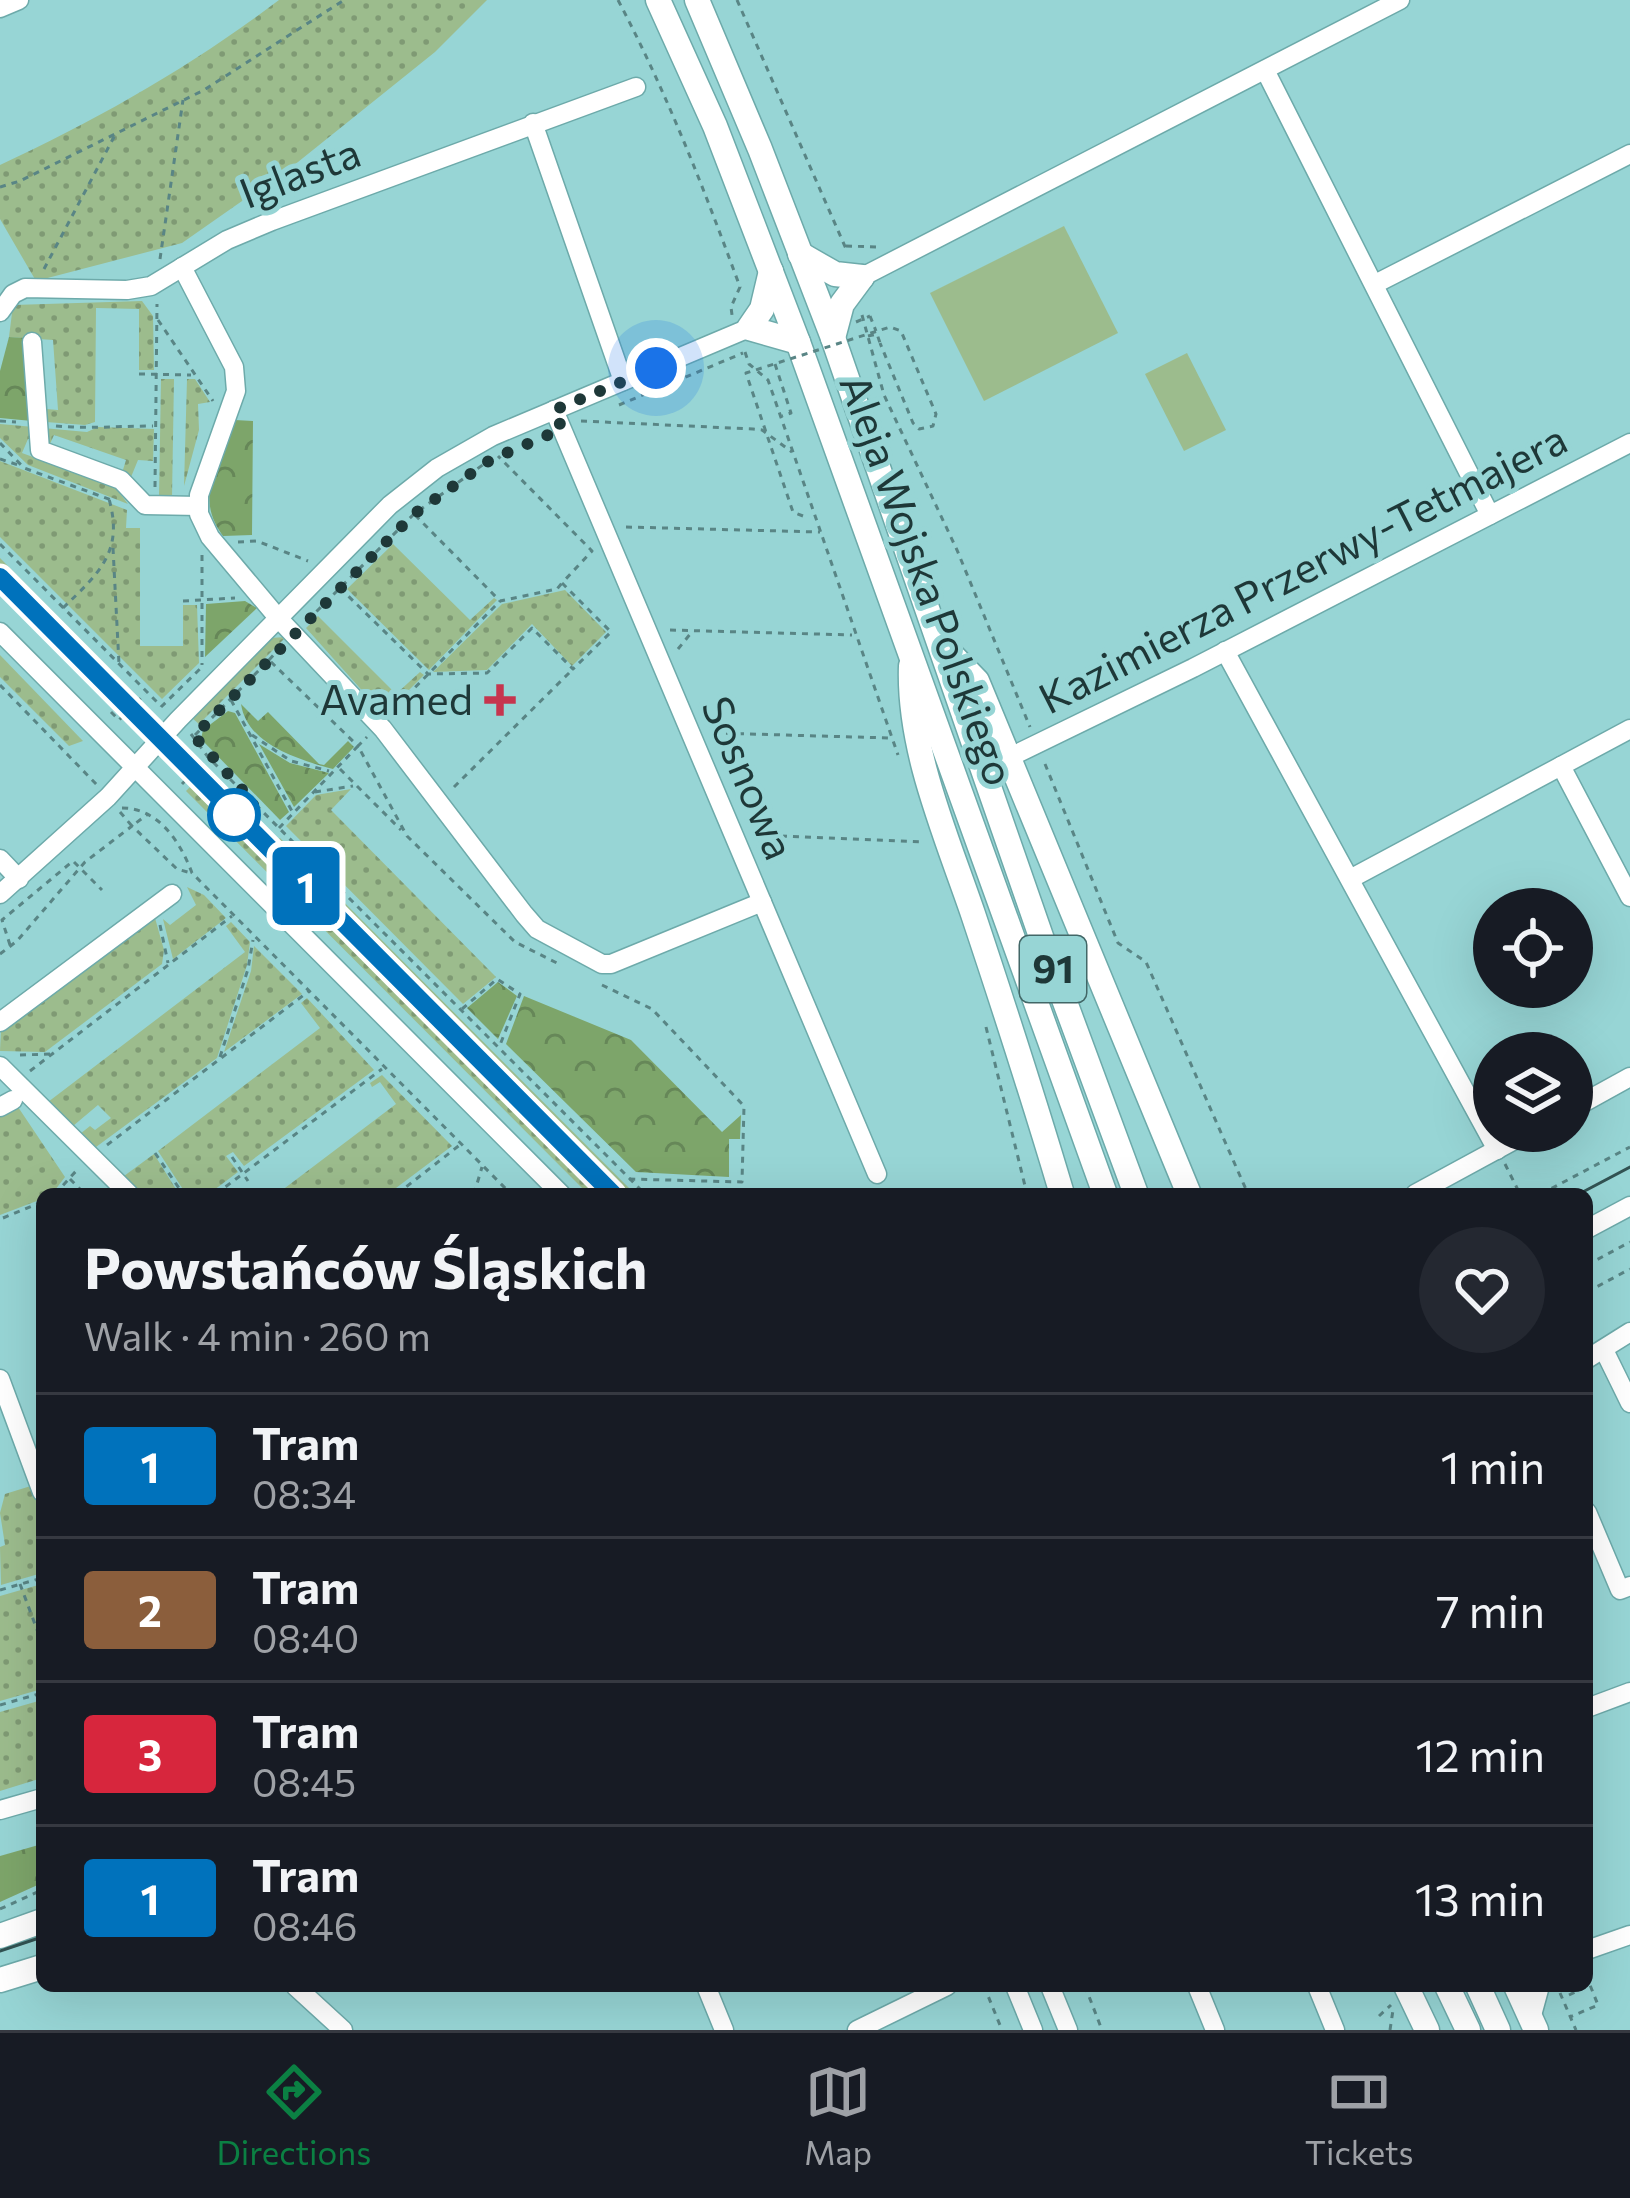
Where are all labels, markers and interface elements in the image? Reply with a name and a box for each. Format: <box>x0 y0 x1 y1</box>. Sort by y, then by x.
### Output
street label: Iglasta <box>231 124 367 218</box>
your location <box>626 338 686 398</box>
street label: Aleja Wojska Polskiego <box>830 367 1027 792</box>
street label: Kazimierza Przerwy-Tetmajera <box>1030 411 1575 723</box>
place label: Avamed <box>319 672 473 724</box>
marker: Avamed <box>484 684 516 716</box>
street label: Sosnowa <box>692 688 807 867</box>
unlabelled marker <box>209 790 259 840</box>
line badge: 1 <box>267 847 345 925</box>
text: 1 <box>296 860 316 912</box>
map controls <box>1473 888 1593 1152</box>
button: locate <box>1473 888 1593 1008</box>
road number: 91 <box>1020 936 1086 1002</box>
button: layers <box>1473 1032 1593 1152</box>
button: heart <box>1419 1227 1545 1353</box>
text: Powstańców Śląskich <box>84 1231 648 1301</box>
text: Walk · 4 min · 260 m <box>84 1311 431 1359</box>
text: Tram <box>252 1414 359 1469</box>
text: 1 min <box>1441 1438 1545 1493</box>
text: 1 <box>140 1440 160 1492</box>
text: 08:34 <box>252 1469 356 1517</box>
text: Tram <box>252 1558 359 1613</box>
text: 7 min <box>1436 1582 1545 1637</box>
text: 2 <box>138 1584 162 1636</box>
text: 08:40 <box>252 1613 359 1661</box>
text: Tram <box>252 1702 359 1757</box>
text: 12 min <box>1416 1726 1545 1781</box>
text: 3 <box>138 1728 162 1780</box>
text: 08:45 <box>252 1757 356 1805</box>
text: Tram <box>252 1846 359 1901</box>
text: 13 min <box>1415 1870 1545 1925</box>
text: 1 <box>140 1872 160 1924</box>
text: 08:46 <box>252 1901 357 1949</box>
tab: Directions <box>216 2059 371 2172</box>
tab: Map <box>804 2059 872 2172</box>
tab: Tickets <box>1305 2059 1414 2172</box>

